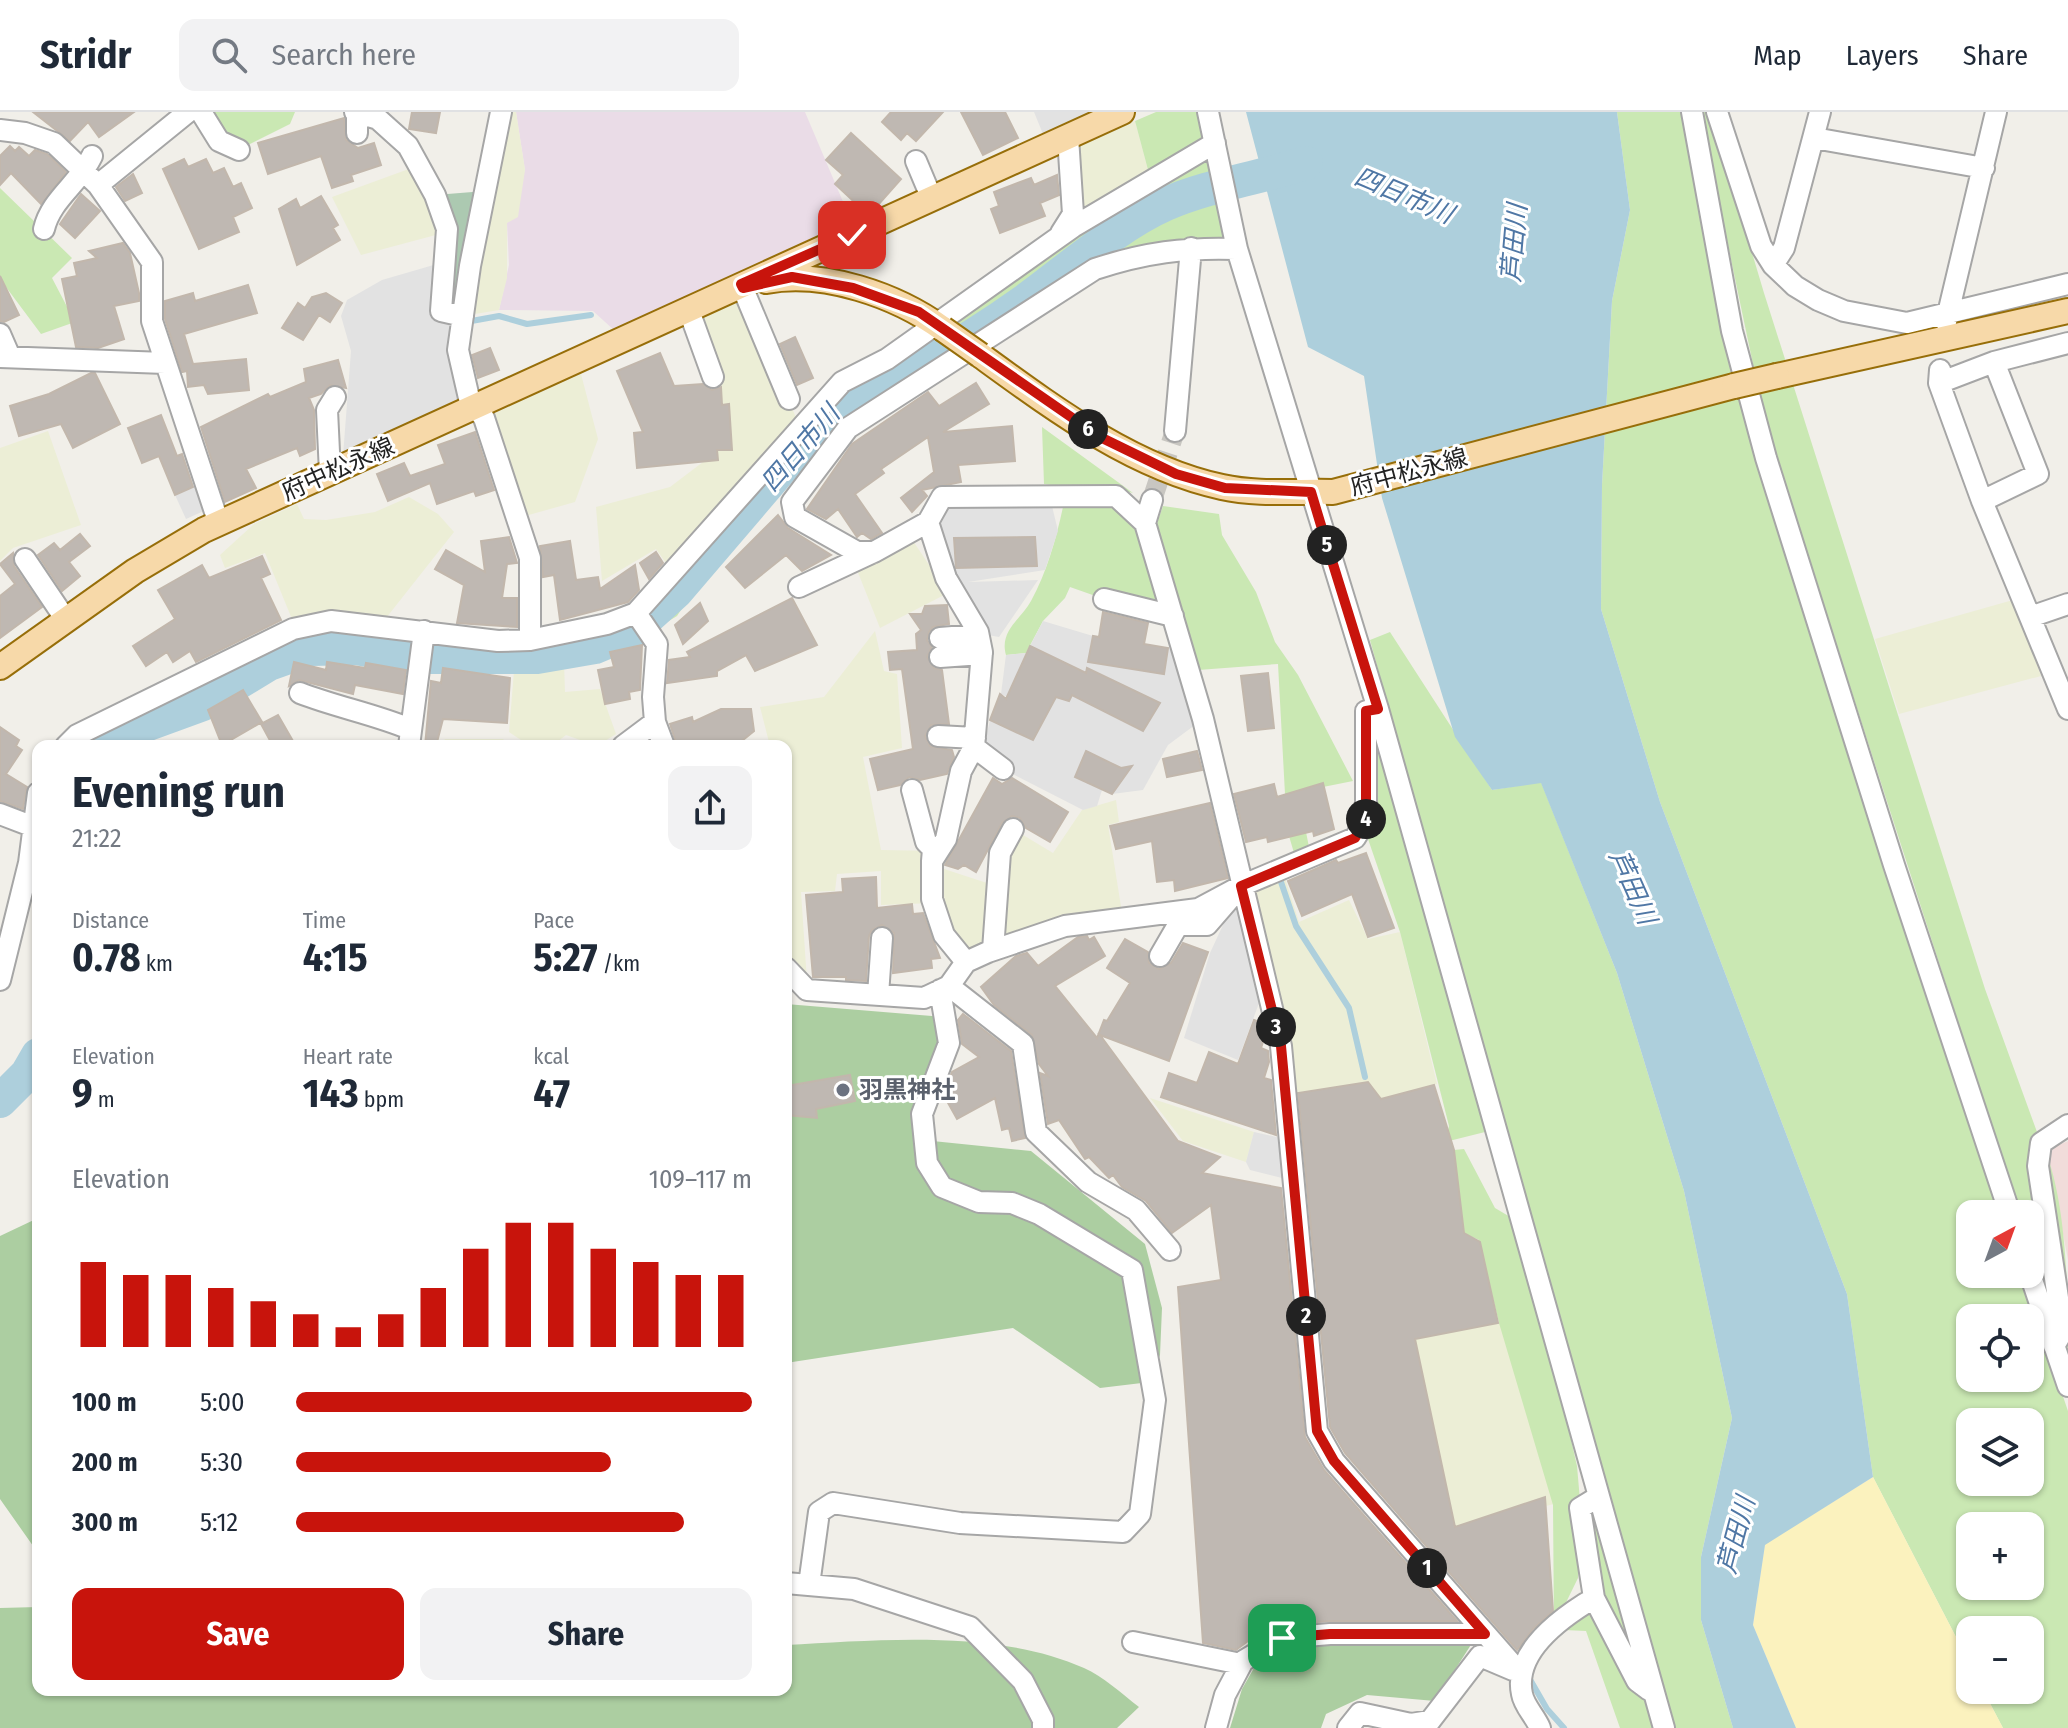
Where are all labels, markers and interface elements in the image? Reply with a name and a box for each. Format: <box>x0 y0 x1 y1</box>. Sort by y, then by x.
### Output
search box <box>179 19 739 91</box>
text: Stridr <box>40 32 131 78</box>
icon: search <box>207 33 251 77</box>
text: Search here <box>271 37 416 73</box>
text: Map <box>1753 39 1802 72</box>
text: Layers <box>1846 39 1919 72</box>
text: Share <box>1963 39 2028 72</box>
water label: 四日市川 <box>1350 161 1460 231</box>
water label: 芦田川 <box>1496 200 1534 283</box>
pin <box>818 201 886 269</box>
icon: check <box>830 213 874 257</box>
water label: 四日市川 <box>755 397 848 498</box>
pin: 6 <box>1068 409 1108 449</box>
text: 6 <box>1082 415 1094 442</box>
street label: 府中松永線 <box>277 432 399 506</box>
street label: 府中松永線 <box>1347 443 1471 501</box>
pin: 5 <box>1307 525 1347 565</box>
text: 5 <box>1322 531 1332 558</box>
text: Evening run <box>72 766 285 819</box>
button: share <box>668 766 752 850</box>
pin: 4 <box>1346 799 1386 839</box>
text: 4 <box>1360 805 1372 832</box>
text: 21:22 <box>72 823 121 854</box>
water label: 芦田川 <box>1603 845 1664 932</box>
text: Distance <box>72 907 149 934</box>
text: Time <box>303 907 346 934</box>
text: Pace <box>533 907 574 934</box>
text: 0.78 <box>72 934 141 982</box>
text: 4:15 <box>303 934 368 982</box>
text: 5:27 <box>533 934 598 982</box>
text: km <box>141 950 173 977</box>
text: /km <box>598 950 640 977</box>
pin: 3 <box>1256 1007 1296 1047</box>
text: 3 <box>1271 1013 1281 1040</box>
text: Elevation <box>72 1043 155 1070</box>
text: Heart rate <box>303 1043 393 1070</box>
text: kcal <box>533 1043 569 1070</box>
text: 9 <box>72 1070 93 1118</box>
text: 143 <box>303 1070 359 1118</box>
text: 47 <box>533 1070 570 1118</box>
place label: 羽黒神社 <box>859 1076 955 1104</box>
marker: 羽黒神社 <box>834 1081 852 1099</box>
text: m <box>93 1086 115 1113</box>
text: bpm <box>359 1086 404 1113</box>
text: Elevation <box>72 1164 170 1195</box>
text: 109–117 m <box>649 1164 752 1195</box>
north arrow <box>1956 1200 2044 1288</box>
map controls <box>1956 1200 2044 1704</box>
pin: 2 <box>1286 1296 1326 1336</box>
text: 2 <box>1301 1302 1311 1329</box>
button: locate <box>1956 1304 2044 1392</box>
text: 100 m <box>72 1387 137 1418</box>
text: 5:00 <box>200 1387 245 1418</box>
button: layers <box>1956 1408 2044 1496</box>
text: 200 m <box>72 1447 138 1478</box>
text: 5:30 <box>200 1447 243 1478</box>
water label: 芦田川 <box>1711 1491 1762 1577</box>
text: 300 m <box>72 1507 138 1538</box>
text: 5:12 <box>200 1507 238 1538</box>
button: + <box>1956 1512 2044 1600</box>
pin: 1 <box>1407 1548 1447 1588</box>
text: 1 <box>1422 1554 1432 1581</box>
button: Save <box>72 1588 404 1680</box>
button: Share <box>420 1588 752 1680</box>
pin <box>1248 1604 1316 1672</box>
icon: arrive <box>1260 1616 1304 1660</box>
button: − <box>1956 1616 2044 1704</box>

